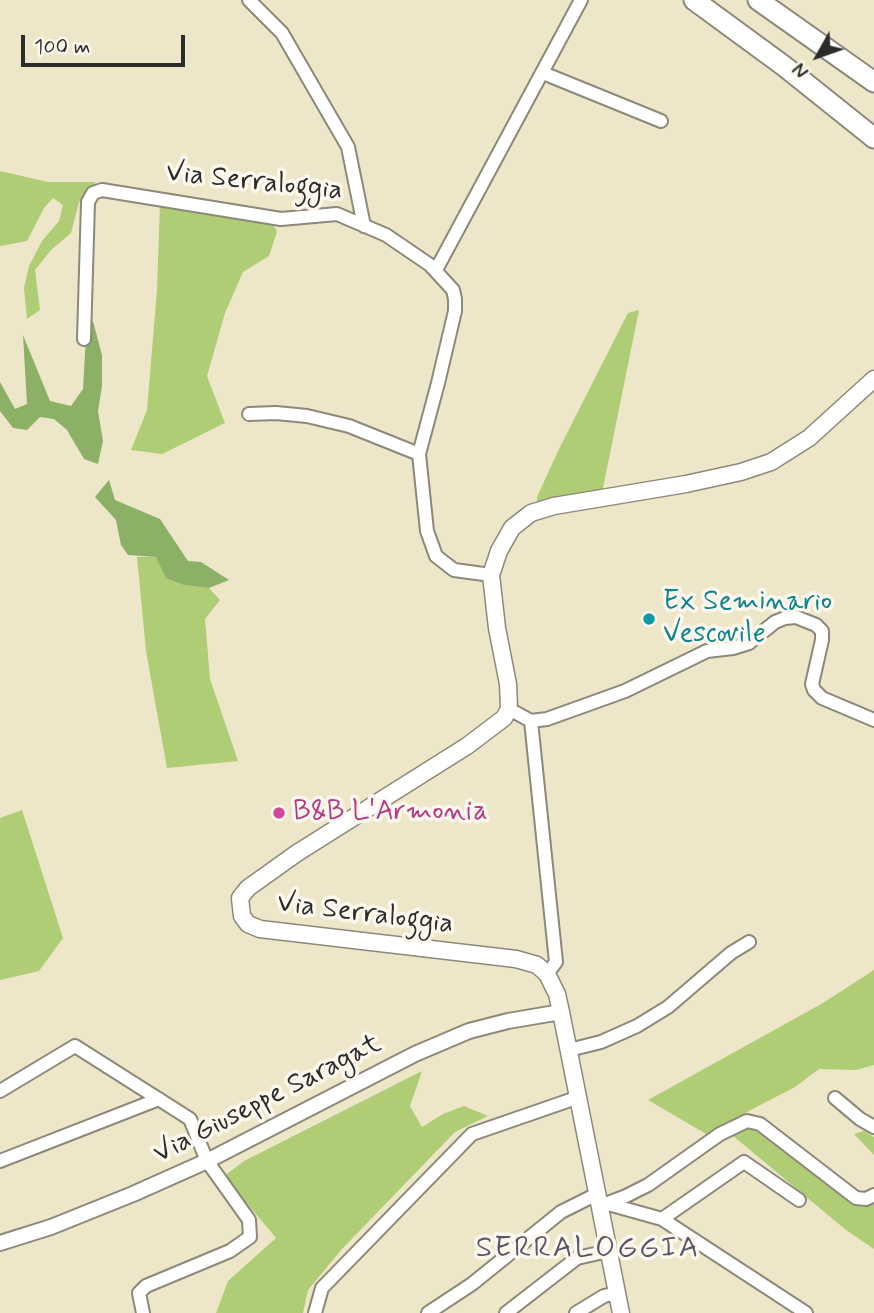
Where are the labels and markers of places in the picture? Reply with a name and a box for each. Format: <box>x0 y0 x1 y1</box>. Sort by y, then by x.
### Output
place label: Ex Seminario Vescovile <box>663 586 832 652</box>
marker: Ex Seminario Vescovile <box>641 611 657 627</box>
place label: B&B L'Armonia <box>293 796 488 830</box>
marker: B&B L'Armonia <box>271 805 287 821</box>

